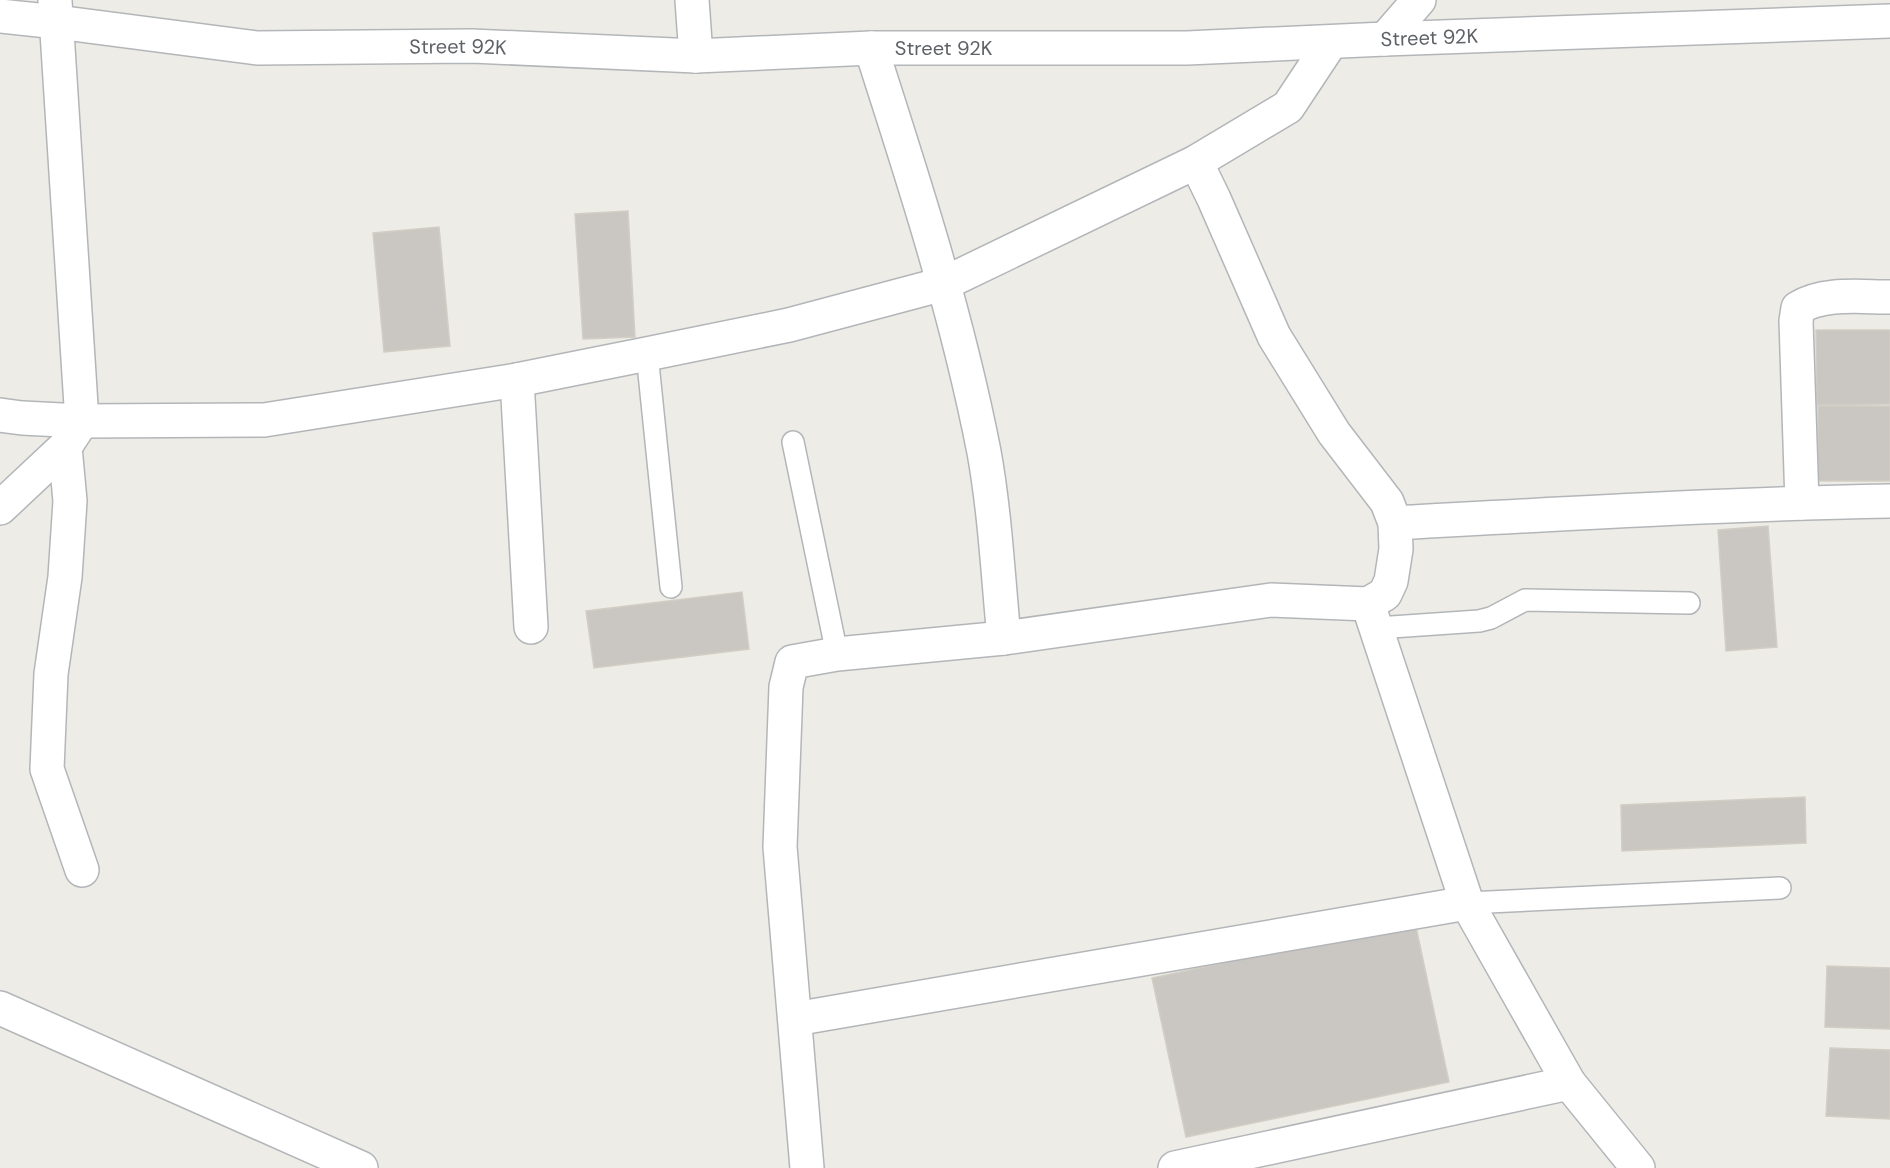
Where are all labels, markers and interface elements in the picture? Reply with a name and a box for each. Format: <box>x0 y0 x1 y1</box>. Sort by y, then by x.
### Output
street label: Street 92K <box>1380 23 1479 52</box>
street label: Street 92K <box>409 33 508 61</box>
street label: Street 92K <box>895 35 993 61</box>

